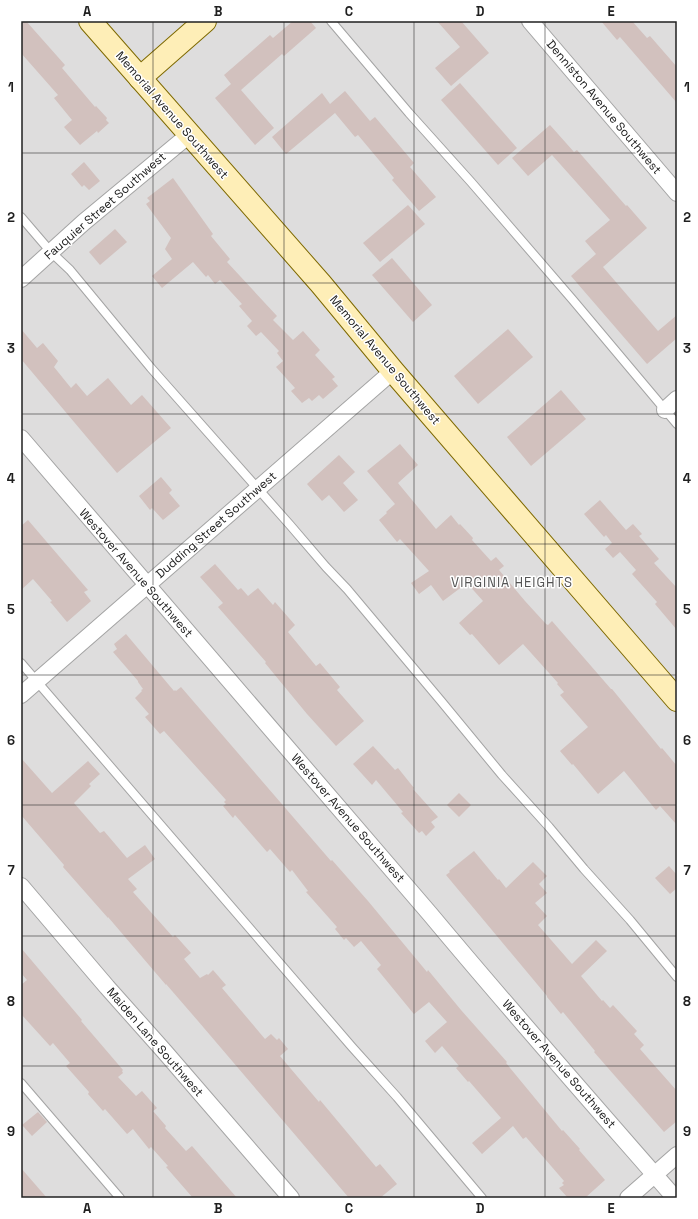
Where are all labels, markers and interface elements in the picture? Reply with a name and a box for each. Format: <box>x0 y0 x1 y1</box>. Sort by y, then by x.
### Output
text: A <box>83 3 92 20</box>
text: B <box>214 3 223 20</box>
text: C <box>345 3 353 20</box>
text: D <box>476 3 485 20</box>
text: E <box>607 3 615 20</box>
street label: Denniston Avenue Southwest <box>543 37 665 177</box>
street label: Memorial Avenue Southwest <box>112 48 232 182</box>
text: 1 <box>8 79 14 96</box>
text: 1 <box>684 79 690 96</box>
street label: Fauquier Street Southwest <box>41 149 169 263</box>
text: 2 <box>7 209 15 226</box>
text: 2 <box>683 209 691 226</box>
street label: Memorial Avenue Southwest <box>326 292 444 428</box>
text: 3 <box>7 340 15 357</box>
text: 3 <box>683 340 691 357</box>
street label: Dudding Street Southwest <box>152 468 280 582</box>
text: 4 <box>7 470 15 487</box>
text: 4 <box>683 470 691 487</box>
street label: Westover Avenue Southwest <box>76 505 196 641</box>
district label: VIRGINIA HEIGHTS <box>451 574 573 591</box>
text: 5 <box>7 601 15 618</box>
text: 5 <box>683 601 691 618</box>
text: 6 <box>7 732 15 749</box>
text: 6 <box>683 732 691 749</box>
street label: Westover Avenue Southwest <box>288 750 408 886</box>
text: 7 <box>7 862 15 879</box>
text: 7 <box>683 862 691 879</box>
street label: Maiden Lane Southwest <box>103 984 207 1100</box>
text: 8 <box>7 993 15 1010</box>
text: 8 <box>683 993 691 1010</box>
street label: Westover Avenue Southwest <box>499 996 619 1132</box>
text: 9 <box>7 1123 15 1140</box>
text: 9 <box>683 1123 691 1140</box>
text: A <box>83 1200 92 1217</box>
text: B <box>214 1200 223 1217</box>
text: C <box>345 1200 353 1217</box>
text: D <box>476 1200 485 1217</box>
text: E <box>607 1200 615 1217</box>

